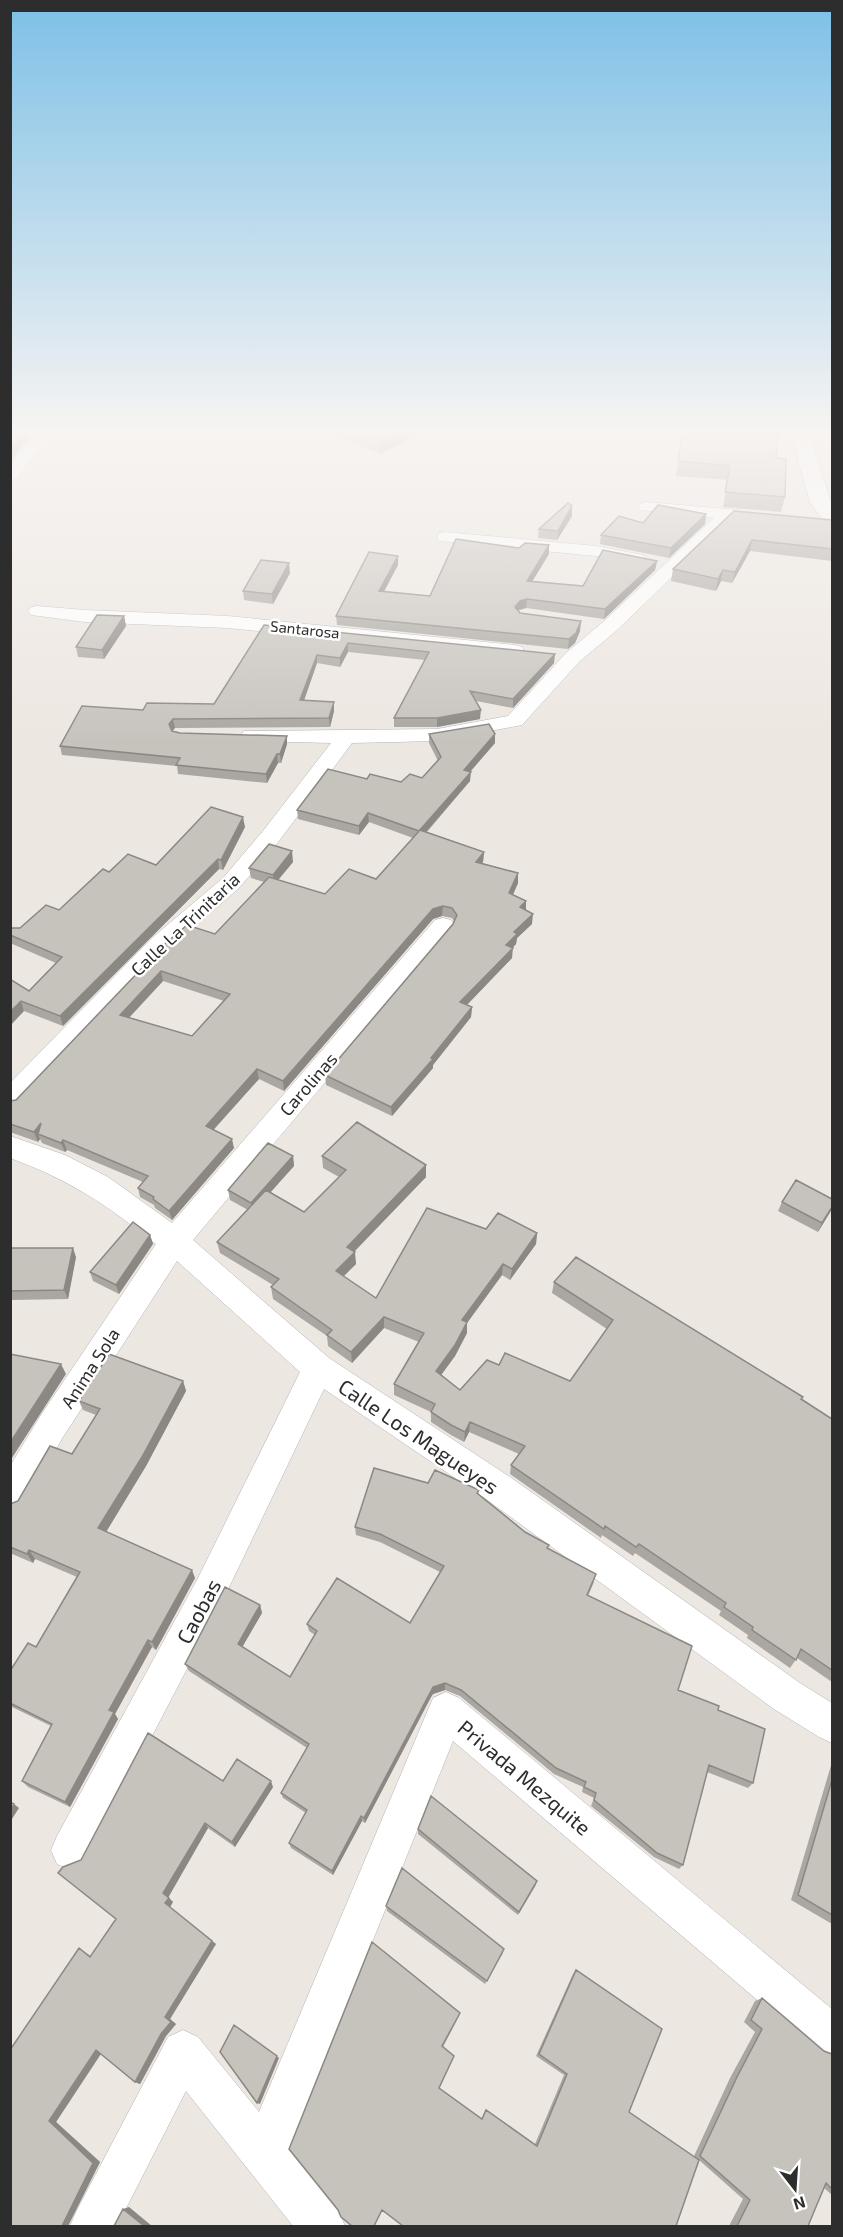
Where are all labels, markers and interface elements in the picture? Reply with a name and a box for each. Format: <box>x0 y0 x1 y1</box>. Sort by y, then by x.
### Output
street label: Santarosa <box>269 616 341 642</box>
street label: Calle La Trinitaria <box>126 868 244 980</box>
street label: Carolinas <box>275 1048 341 1120</box>
street label: Anima Sola <box>56 1324 124 1412</box>
street label: Calle Los Magueyes <box>334 1373 504 1499</box>
street label: Caobas <box>171 1574 225 1648</box>
street label: Privada Mezquite <box>454 1714 596 1840</box>
north arrow <box>765 2159 825 2219</box>
text: N <box>791 2193 808 2215</box>

